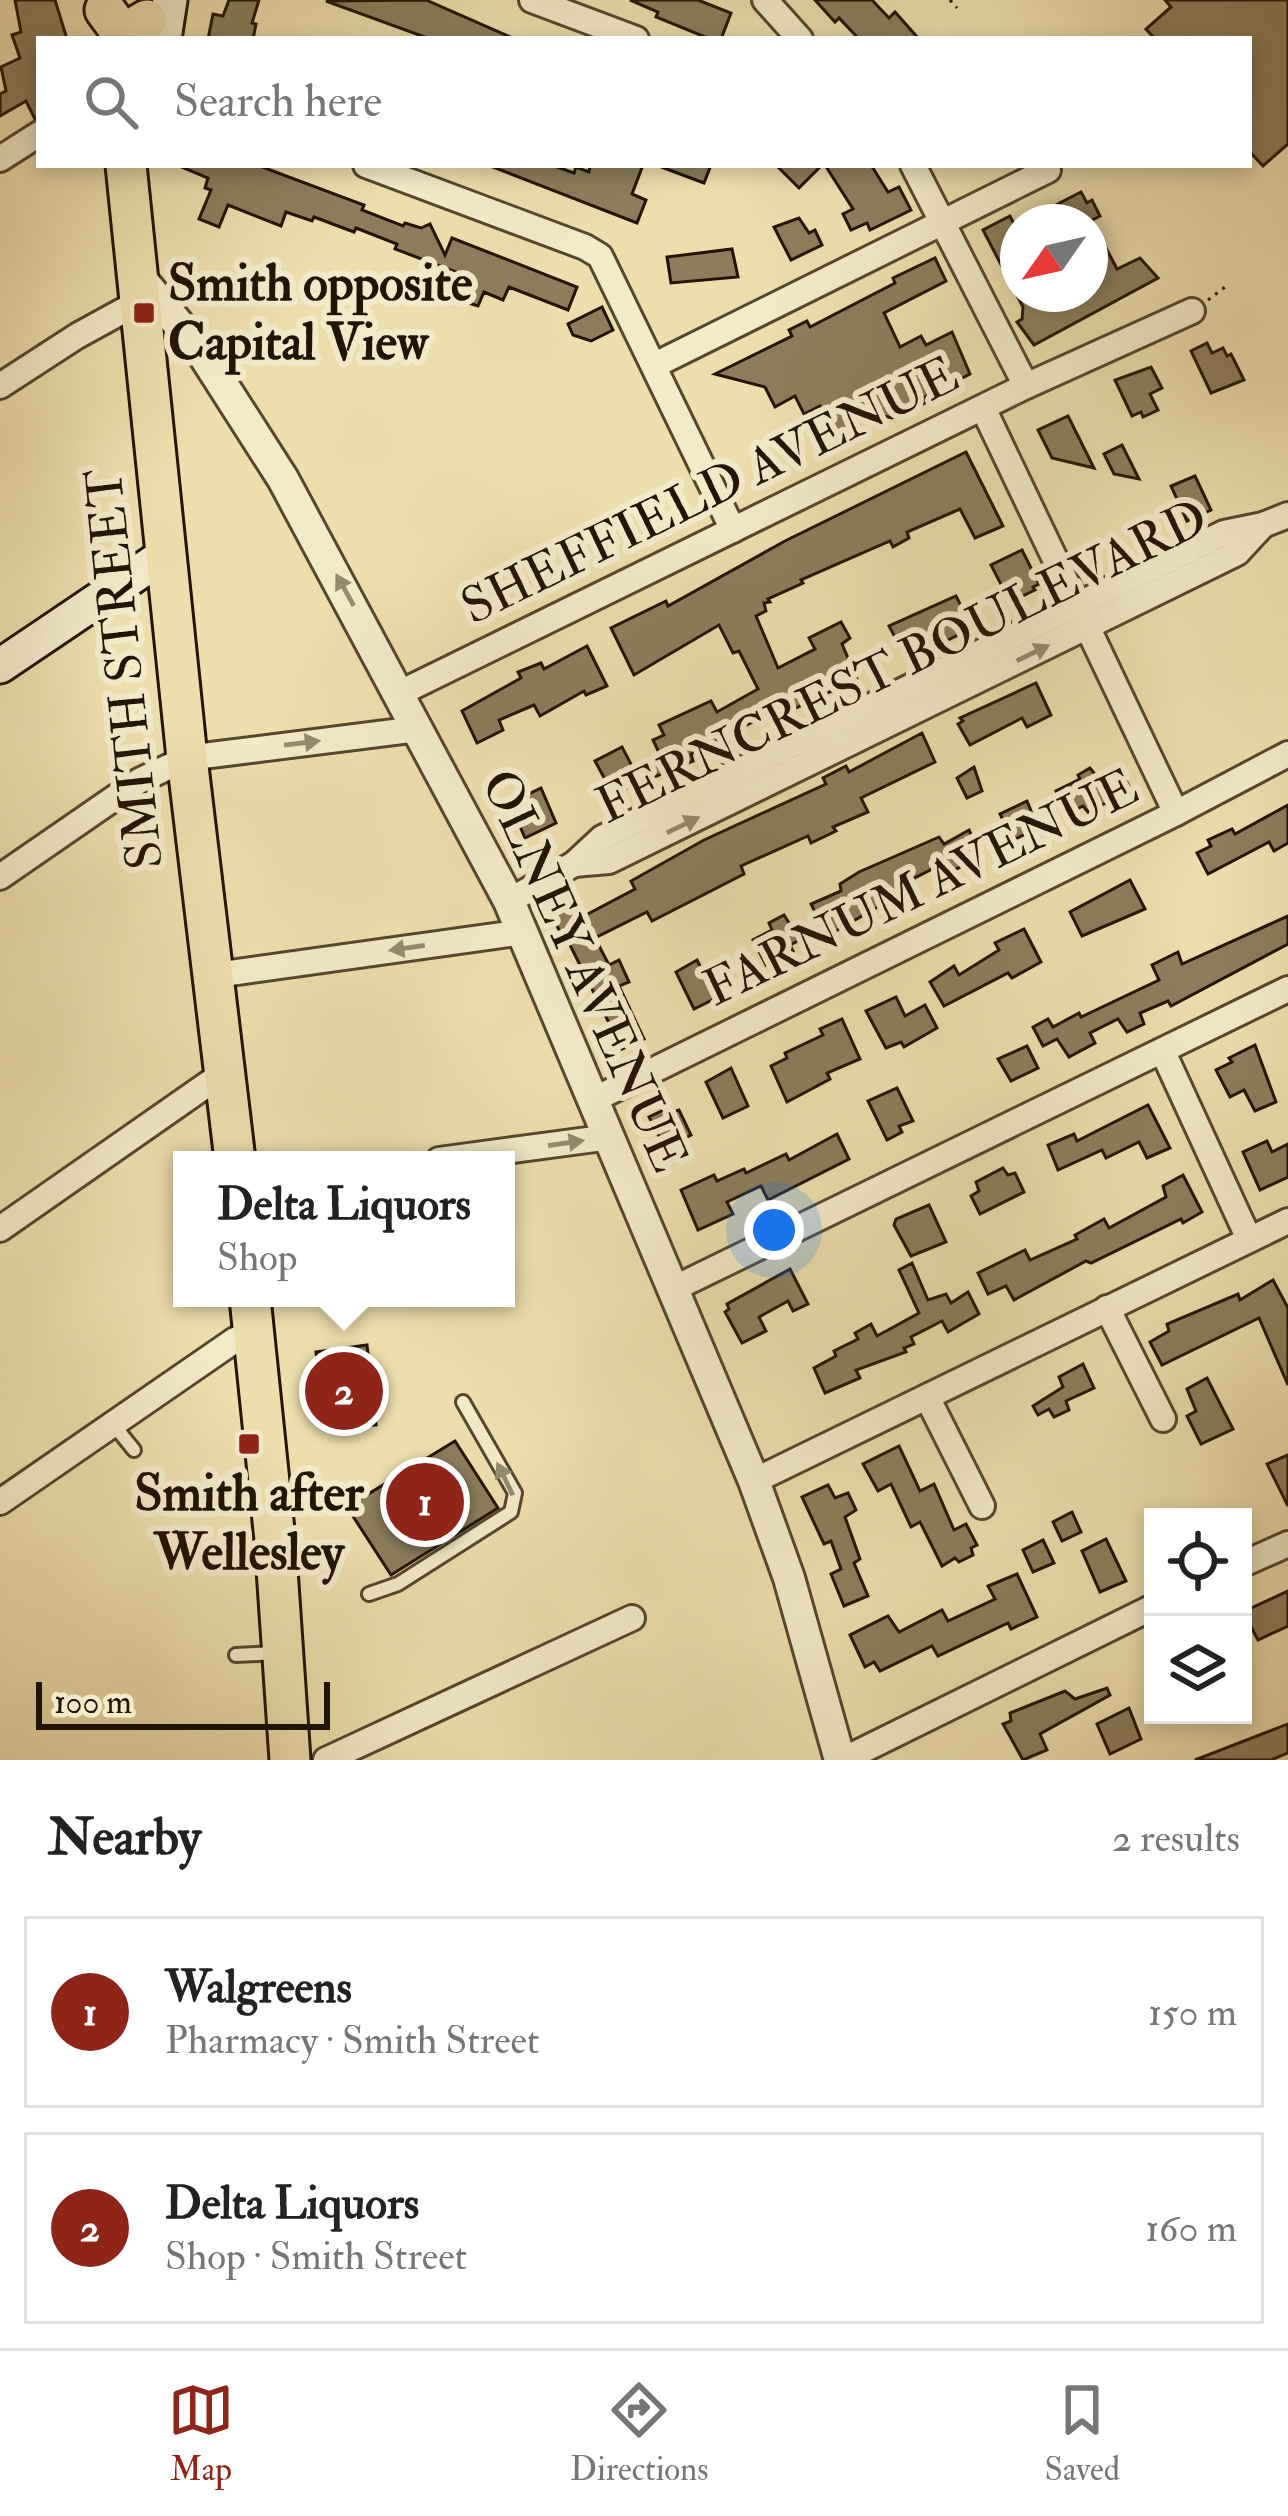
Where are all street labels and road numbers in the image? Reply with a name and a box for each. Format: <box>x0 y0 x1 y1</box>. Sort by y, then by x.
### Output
street label: SHEFFIELD AVENUE <box>451 343 969 639</box>
street label: SMITH STREET <box>72 465 178 873</box>
street label: FERNCREST BOULEVARD <box>586 486 1218 838</box>
street label: FARNUM AVENUE <box>694 755 1148 1021</box>
street label: OLNEY AVENUE <box>467 760 701 1182</box>

